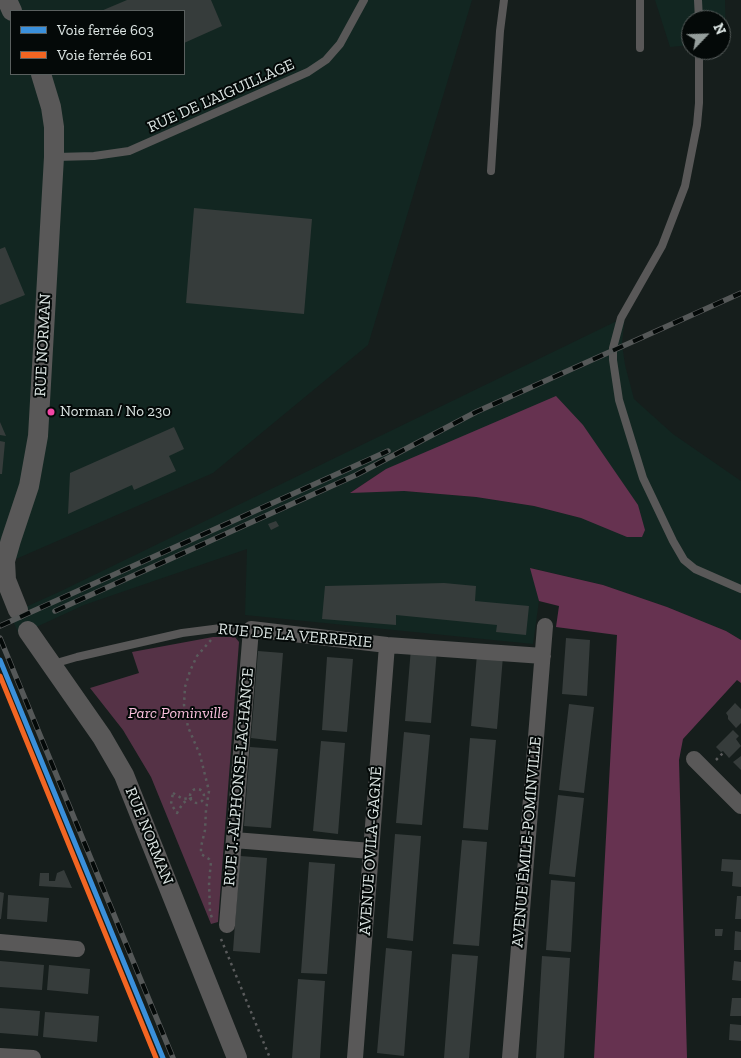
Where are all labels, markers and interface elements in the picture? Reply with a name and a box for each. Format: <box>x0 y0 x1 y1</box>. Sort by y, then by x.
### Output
legend <box>10 10 185 75</box>
north arrow <box>681 10 731 60</box>
text: Voie ferrée 603 <box>57 21 154 39</box>
text: N <box>709 21 729 37</box>
text: Voie ferrée 601 <box>57 46 152 64</box>
street label: RUE DE L'AIGUILLAGE <box>145 55 297 137</box>
street label: RUE NORMAN <box>31 293 55 397</box>
place label: Norman / No 230 <box>60 403 171 421</box>
marker: Norman / No 230 <box>46 407 56 417</box>
street label: RUE DE LA VERRERIE <box>217 620 373 652</box>
street label: RUE J.-ALPHONSE-LACHANCE <box>220 667 258 887</box>
park label: Parc Pominville <box>128 703 228 723</box>
street label: AVENUE ÉMILE-POMINVILLE <box>508 736 546 948</box>
street label: AVENUE OVILA-GAGNÉ <box>356 766 386 936</box>
street label: RUE NORMAN <box>121 784 177 888</box>

